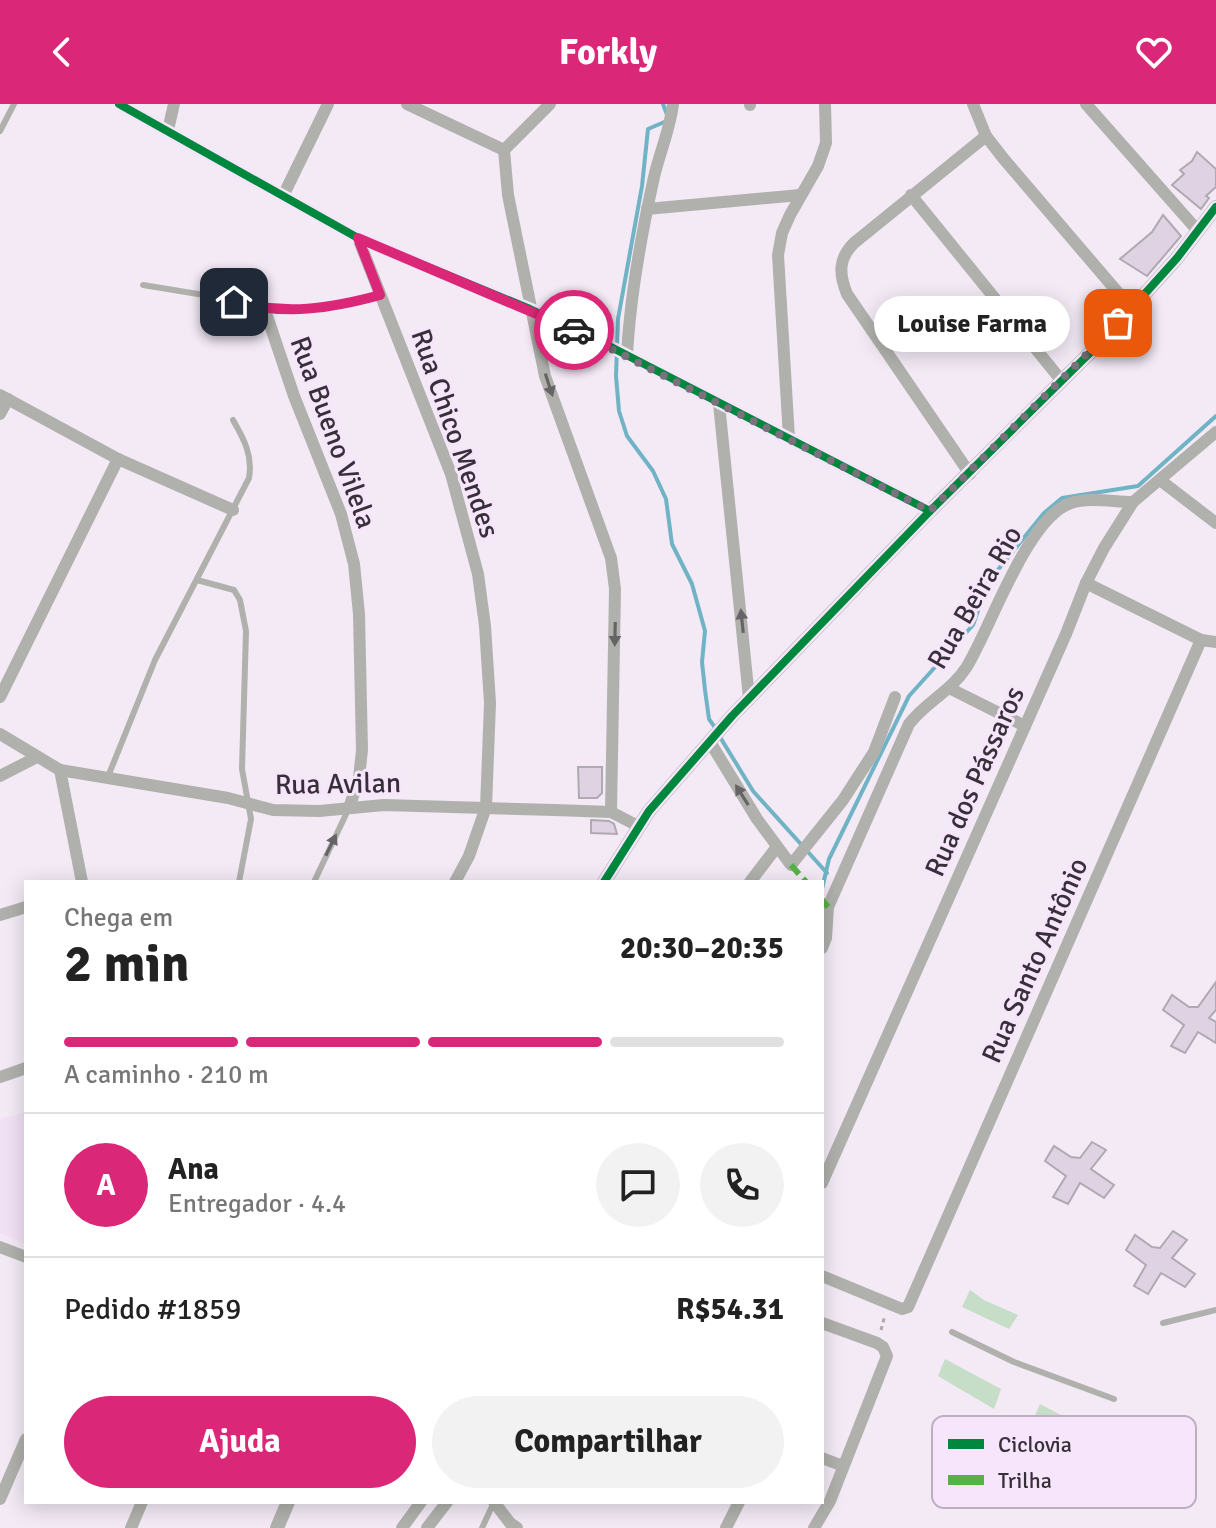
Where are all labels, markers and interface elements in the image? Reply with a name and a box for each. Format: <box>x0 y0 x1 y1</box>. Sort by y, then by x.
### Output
icon: back <box>40 30 84 74</box>
text: Forkly <box>559 30 657 75</box>
icon: heart <box>1132 30 1176 74</box>
pin <box>200 268 268 336</box>
icon: home <box>212 280 256 324</box>
pin <box>1084 289 1152 357</box>
courier <box>534 290 614 370</box>
callout: Louise Farma <box>874 295 1070 351</box>
icon: bag <box>1096 301 1140 345</box>
icon: car <box>552 308 596 352</box>
text: Louise Farma <box>897 308 1047 340</box>
street label: Rua Chico Mendes <box>403 325 507 542</box>
street label: Rua Bueno Vilela <box>283 332 384 533</box>
one-way arrow <box>543 373 555 397</box>
street label: Rua Beira Rio <box>920 520 1030 675</box>
one-way arrow <box>736 608 749 633</box>
one-way arrow <box>609 622 621 647</box>
street label: Rua dos Pássaros <box>918 681 1032 882</box>
street label: Rua Avilan <box>275 766 401 802</box>
one-way arrow <box>736 784 750 806</box>
one-way arrow <box>324 834 338 857</box>
street label: Rua Santo Antônio <box>974 853 1095 1068</box>
text: Chega em <box>64 902 173 934</box>
text: 20:30–20:35 <box>620 930 784 967</box>
text: 2 min <box>64 932 190 996</box>
text: A caminho · 210 m <box>64 1059 269 1091</box>
button: chat <box>596 1143 680 1227</box>
button: phone <box>700 1143 784 1227</box>
text: Ana <box>168 1151 219 1188</box>
text: A <box>96 1167 116 1204</box>
text: Entregador · 4.4 <box>168 1188 346 1220</box>
text: Pedido #1859 <box>64 1291 241 1328</box>
text: R$54.31 <box>676 1291 784 1328</box>
button: Ajuda <box>64 1396 416 1488</box>
button: Compartilhar <box>432 1396 784 1488</box>
legend <box>932 1416 1196 1508</box>
text: Ciclovia <box>998 1431 1072 1458</box>
text: Trilha <box>998 1467 1052 1494</box>

